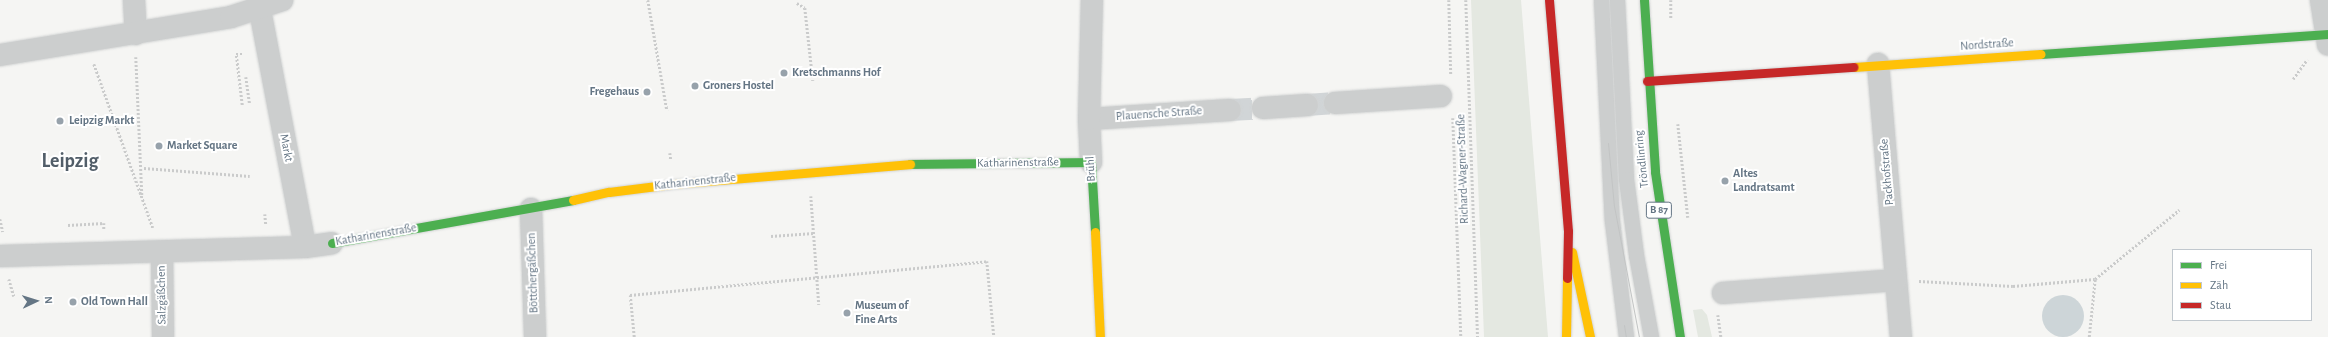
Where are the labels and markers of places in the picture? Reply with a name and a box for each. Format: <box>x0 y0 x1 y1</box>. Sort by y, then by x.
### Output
place label: Kretschmanns Hof <box>792 66 881 80</box>
marker: Kretschmanns Hof <box>779 68 789 78</box>
place label: Groners Hostel <box>703 79 774 93</box>
marker: Groners Hostel <box>690 81 700 91</box>
place label: Fregehaus <box>590 85 639 99</box>
marker: Fregehaus <box>642 87 652 97</box>
place label: Leipzig Markt <box>69 114 134 128</box>
marker: Leipzig Markt <box>54 115 66 127</box>
place label: Market Square <box>167 139 237 153</box>
marker: Market Square <box>154 141 164 151</box>
place label: Altes Landratsamt <box>1733 167 1794 195</box>
marker: Altes Landratsamt <box>1720 176 1730 186</box>
place label: Old Town Hall <box>81 295 148 309</box>
marker: Old Town Hall <box>68 297 78 307</box>
place label: Museum of Fine Arts <box>855 299 908 327</box>
marker: Museum of Fine Arts <box>842 308 852 318</box>

